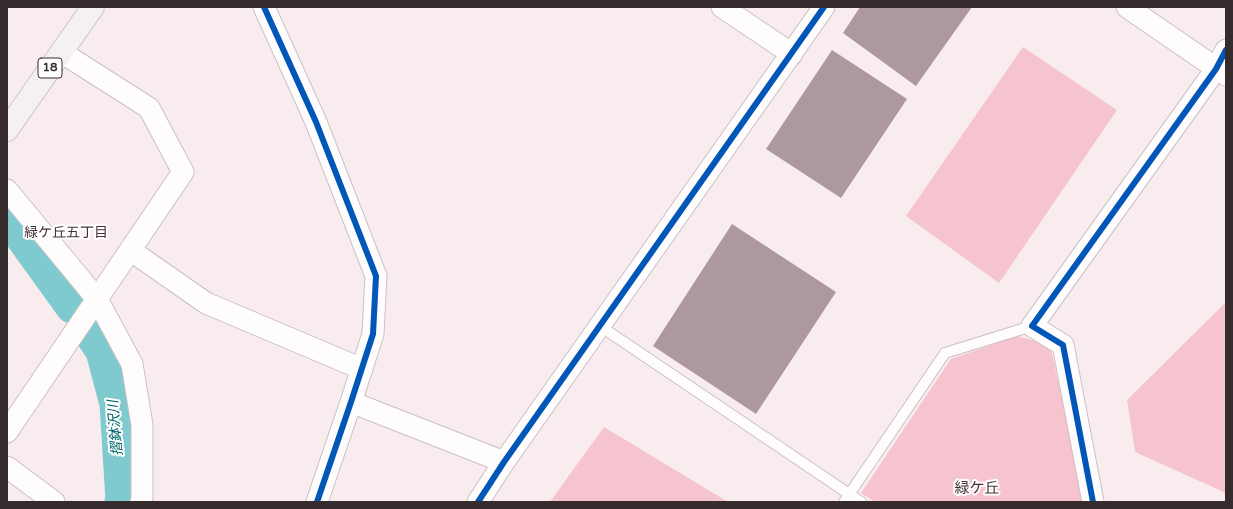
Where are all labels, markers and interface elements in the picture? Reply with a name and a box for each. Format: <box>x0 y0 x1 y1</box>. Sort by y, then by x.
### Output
road number: 18 <box>38 58 62 78</box>
district label: 緑ケ丘五丁目 <box>24 225 108 241</box>
water label: 摺鉢沢川 <box>105 399 127 457</box>
district label: 緑ケ丘 <box>955 480 999 498</box>

